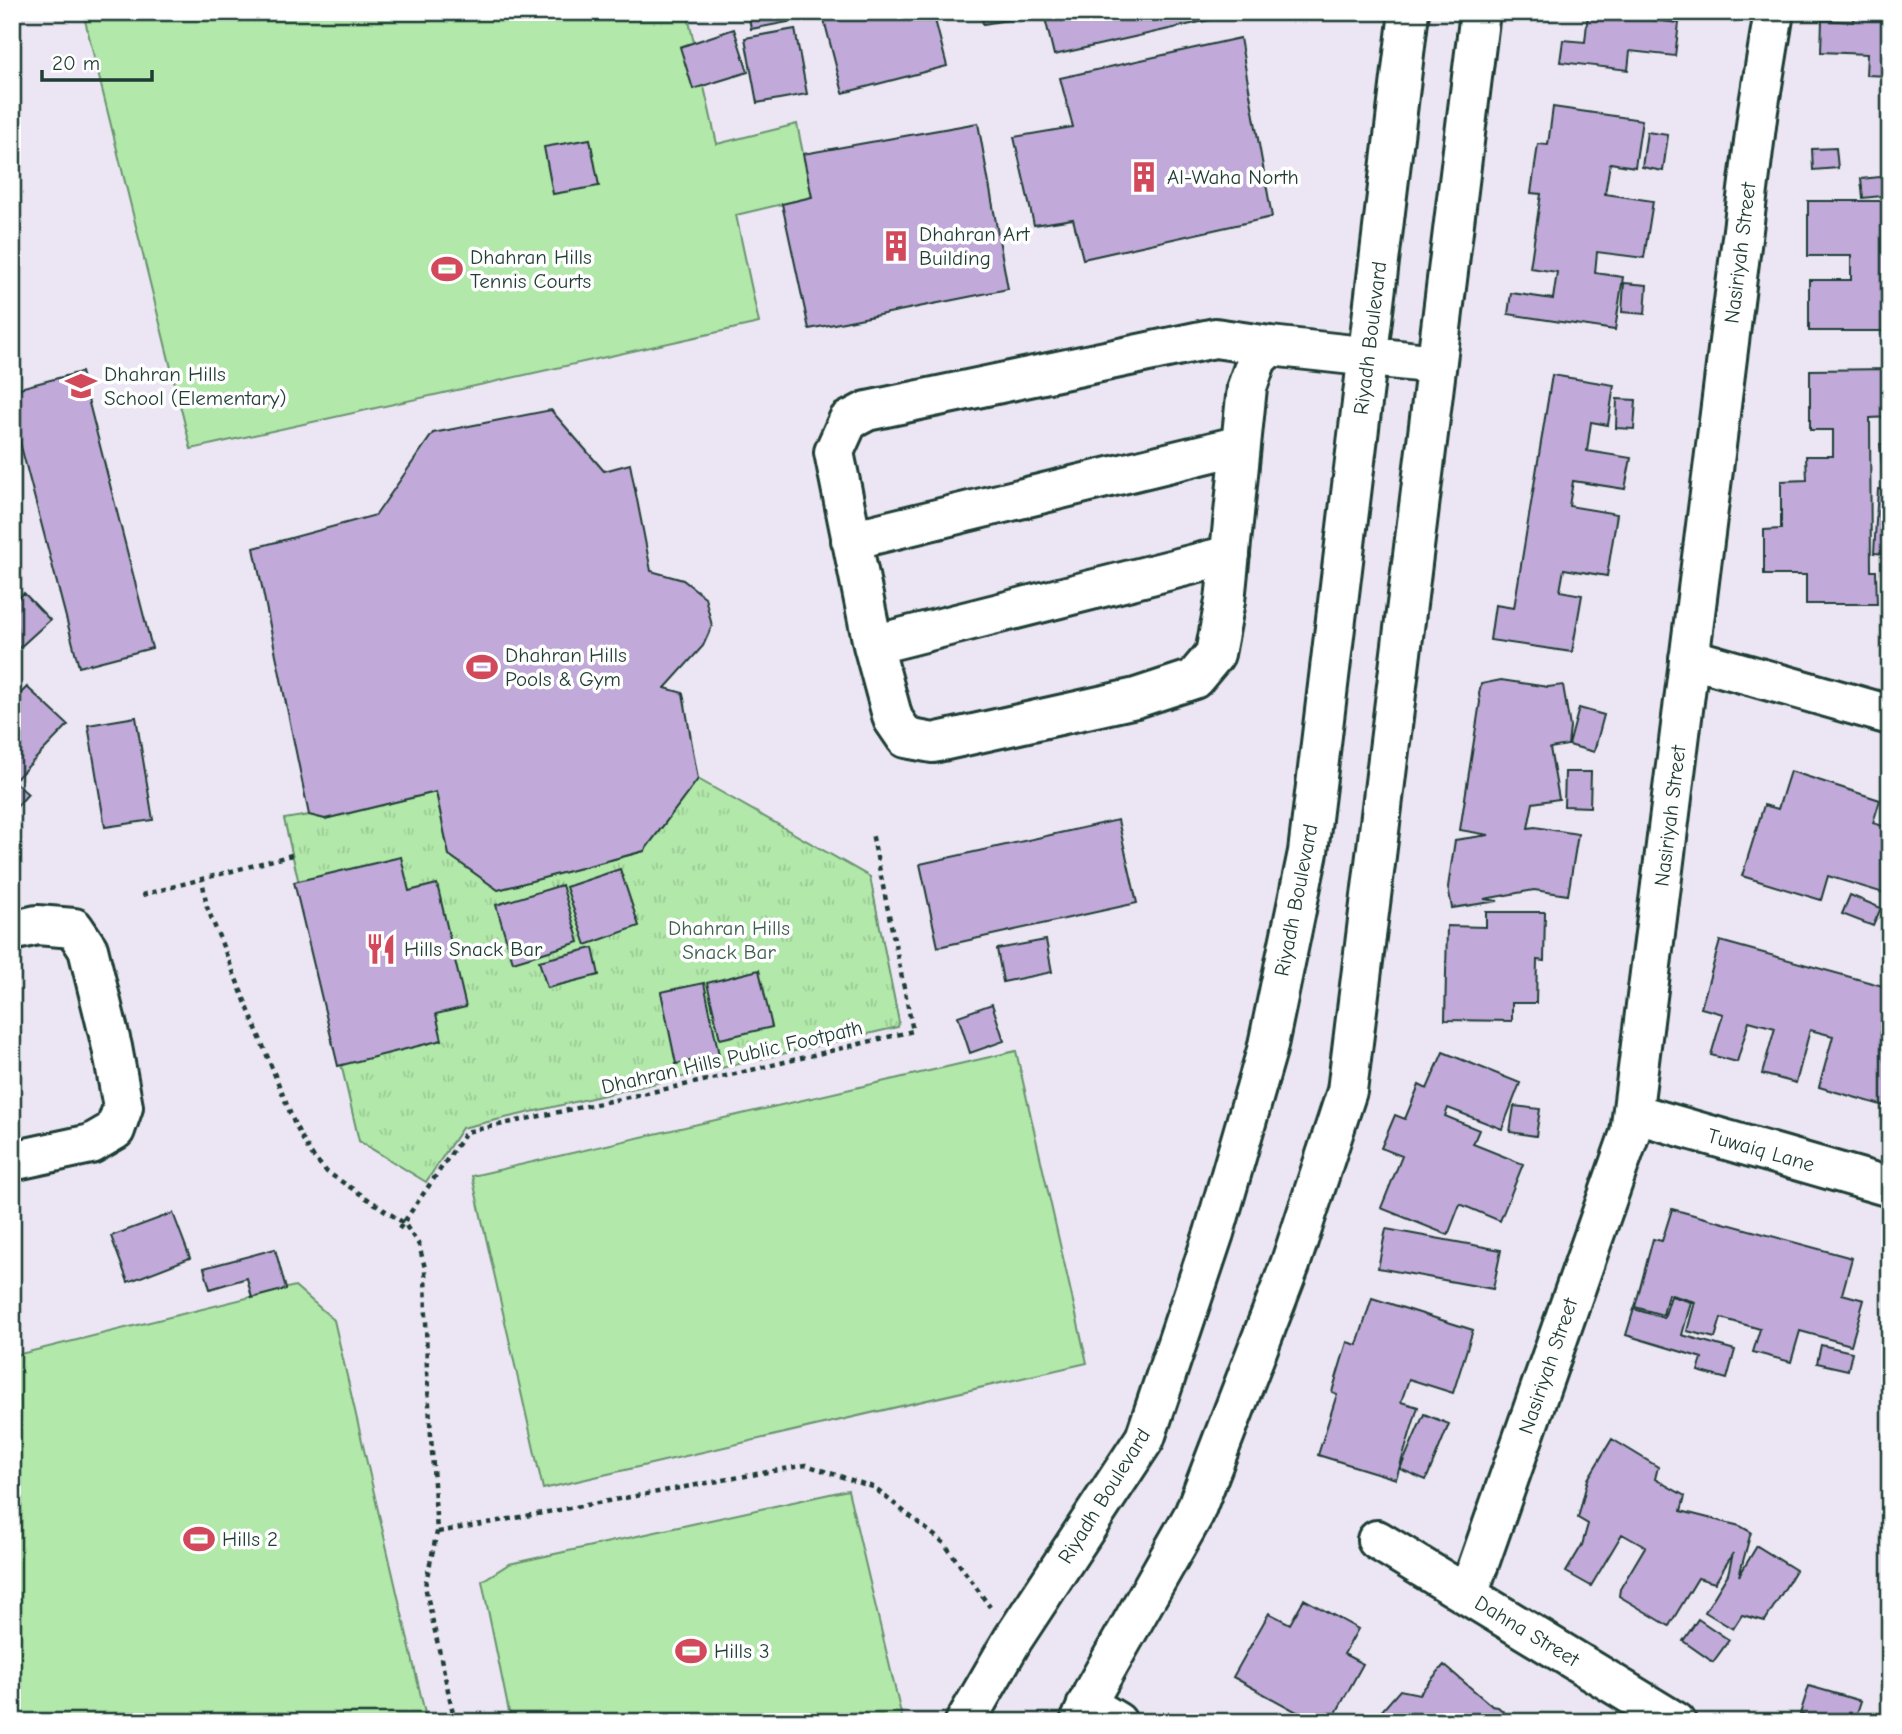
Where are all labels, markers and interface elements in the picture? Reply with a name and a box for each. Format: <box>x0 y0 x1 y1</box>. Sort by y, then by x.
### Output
scale bar <box>42 38 152 82</box>
text: 20 m <box>52 51 100 75</box>
building icon: Al-Waha North <box>1127 160 1161 194</box>
place label: Al-Waha North <box>1167 165 1299 189</box>
street label: Nasiriyah Street <box>1719 180 1761 325</box>
place label: Dhahran Art Building <box>919 222 1030 270</box>
building icon: Dhahran Art Building <box>879 229 913 263</box>
place label: Dhahran Hills Tennis Courts <box>470 245 592 293</box>
sports icon: Dhahran Hills Tennis Courts <box>430 252 464 286</box>
street label: Riyadh Boulevard <box>1349 260 1391 416</box>
place label: Dhahran Hills School (Elementary) <box>104 362 287 410</box>
school or university icon: Dhahran Hills School (Elementary) <box>64 369 98 403</box>
place label: Dhahran Hills Pools & Gym <box>505 643 627 691</box>
sports icon: Dhahran Hills Pools & Gym <box>465 650 499 684</box>
street label: Nasiriyah Street <box>1649 743 1691 888</box>
street label: Riyadh Boulevard <box>1269 822 1323 978</box>
park label: Dhahran Hills Snack Bar <box>668 916 790 964</box>
restaurant icon: Hills Snack Bar <box>364 932 398 966</box>
place label: Hills Snack Bar <box>404 937 543 961</box>
street label: Dhahran Hills Public Footpath <box>599 1015 865 1099</box>
street label: Tuwaiq Lane <box>1705 1123 1817 1177</box>
street label: Nasiriyah Street <box>1514 1294 1583 1437</box>
street label: Riyadh Boulevard <box>1053 1424 1155 1568</box>
sports icon: Hills 2 <box>182 1522 216 1556</box>
place label: Hills 2 <box>222 1527 278 1551</box>
street label: Dahna Street <box>1471 1590 1584 1672</box>
sports icon: Hills 3 <box>674 1634 708 1668</box>
place label: Hills 3 <box>714 1639 770 1663</box>

